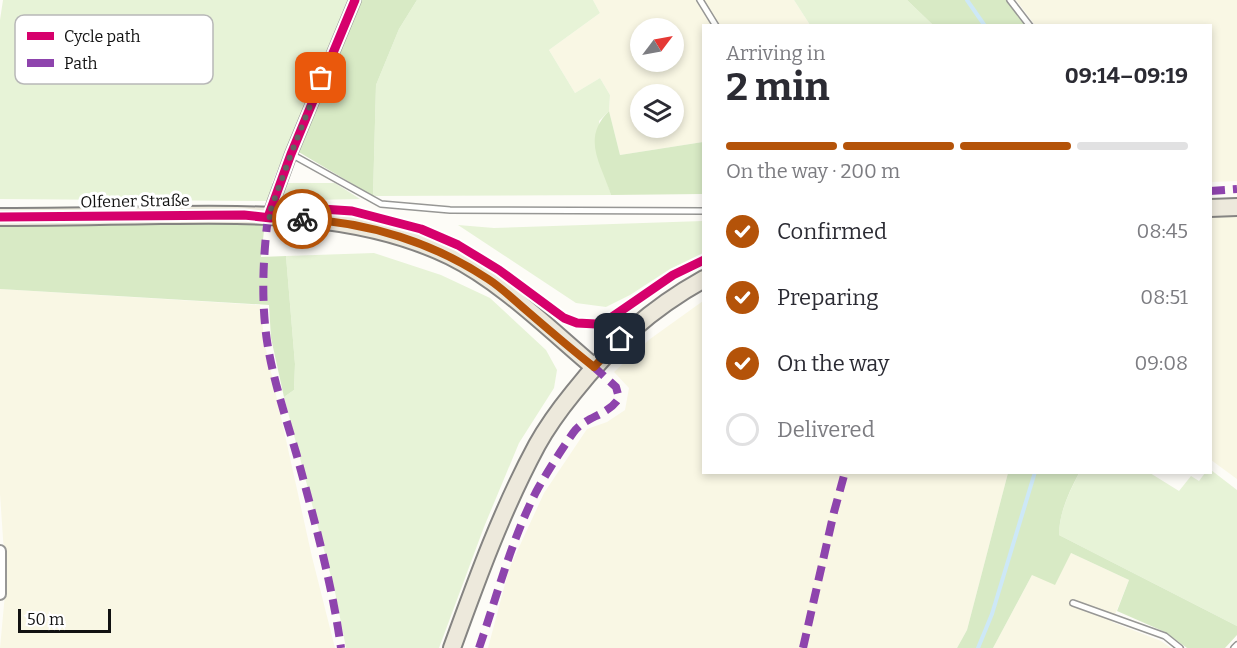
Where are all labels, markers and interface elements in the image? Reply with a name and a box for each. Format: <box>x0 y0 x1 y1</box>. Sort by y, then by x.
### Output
legend <box>15 15 213 84</box>
north arrow <box>630 18 684 72</box>
map controls <box>630 18 684 138</box>
text: Cycle path <box>64 27 140 46</box>
text: Arriving in <box>726 41 825 65</box>
pin <box>295 52 346 103</box>
text: Path <box>64 54 98 73</box>
icon: bag <box>304 61 337 94</box>
text: 09:14–09:19 <box>1065 62 1188 89</box>
text: 2 min <box>726 64 830 110</box>
button: layers <box>630 84 684 138</box>
text: On the way · 200 m <box>726 159 900 183</box>
courier <box>272 189 332 249</box>
street label: Olfener Straße <box>80 191 190 211</box>
icon: bike <box>286 203 319 236</box>
icon: check <box>726 215 759 248</box>
text: Confirmed <box>777 218 887 245</box>
text: 08:45 <box>1137 219 1188 243</box>
icon: check <box>726 281 759 314</box>
text: Preparing <box>777 284 879 311</box>
text: 08:51 <box>1140 285 1188 309</box>
pin <box>594 313 645 364</box>
icon: home <box>603 322 636 355</box>
icon: check <box>726 347 759 380</box>
text: On the way <box>777 350 889 377</box>
text: 09:08 <box>1134 351 1188 375</box>
text: Delivered <box>777 416 875 443</box>
scale bar <box>18 606 111 634</box>
text: 50 m <box>27 610 64 629</box>

